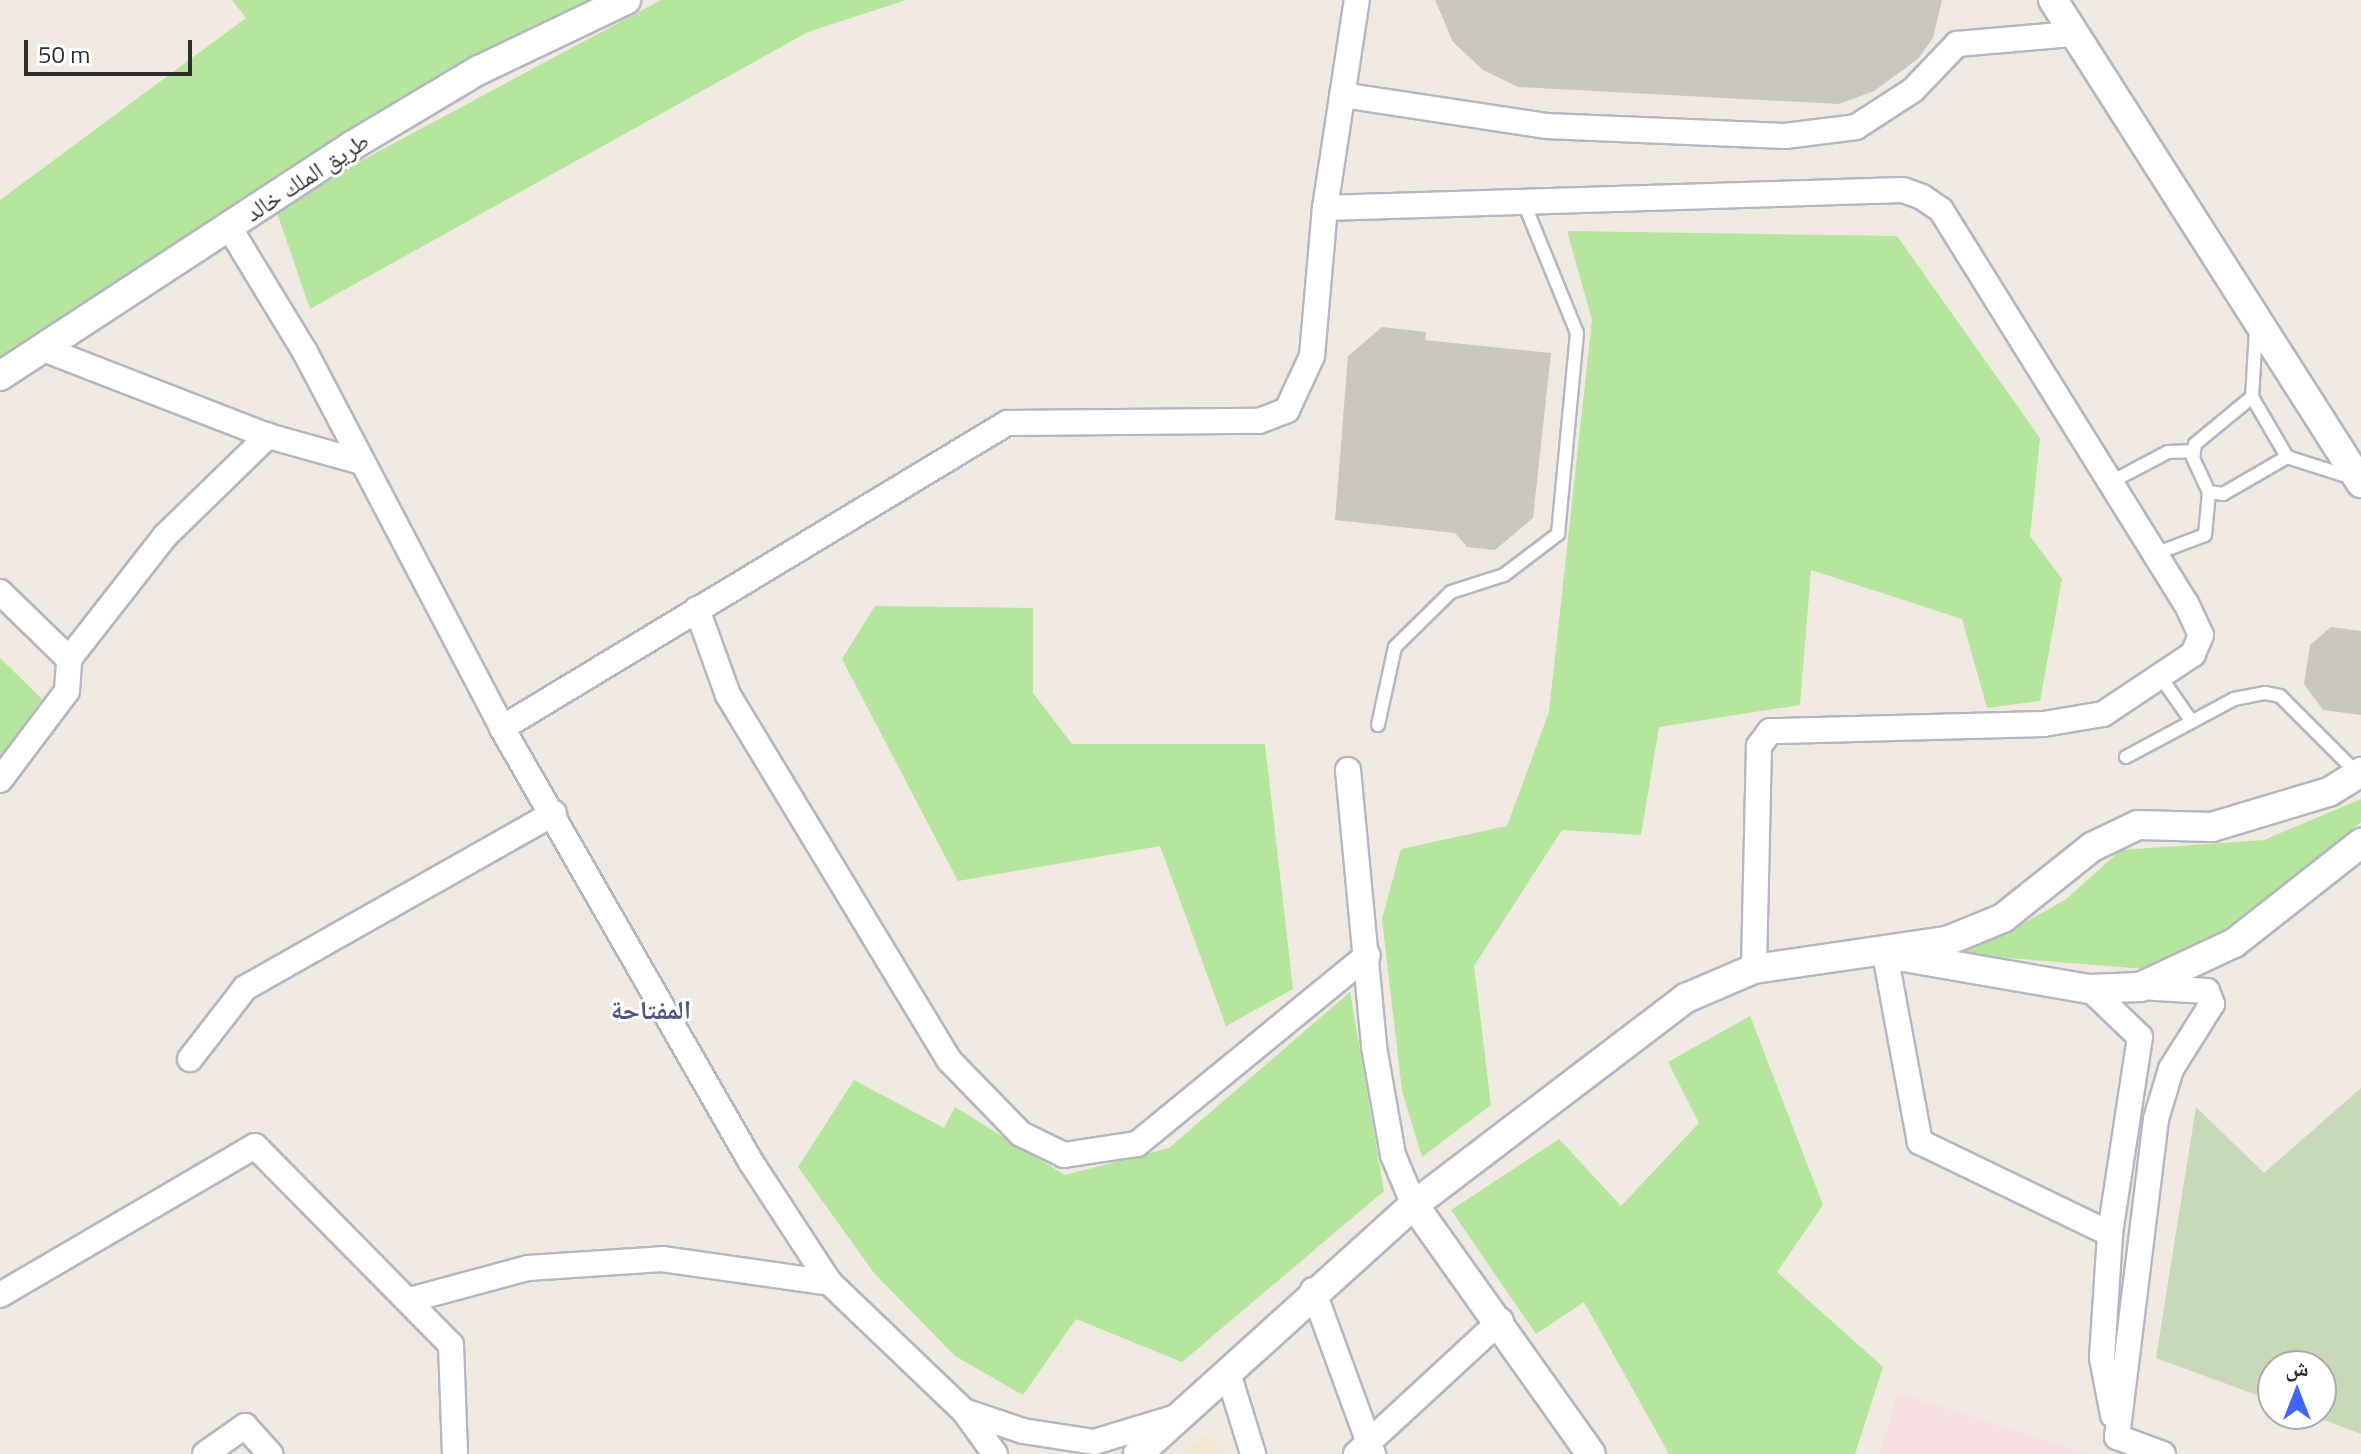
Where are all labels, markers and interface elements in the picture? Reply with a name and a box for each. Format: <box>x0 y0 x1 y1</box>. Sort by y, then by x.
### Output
scale bar <box>28 24 196 74</box>
text: 50 m <box>38 36 90 72</box>
street label: طريق الملك خالد <box>240 126 374 228</box>
district label: المفتاحة <box>611 994 691 1026</box>
north arrow <box>2257 1350 2337 1430</box>
text: ش <box>2285 1351 2309 1385</box>

